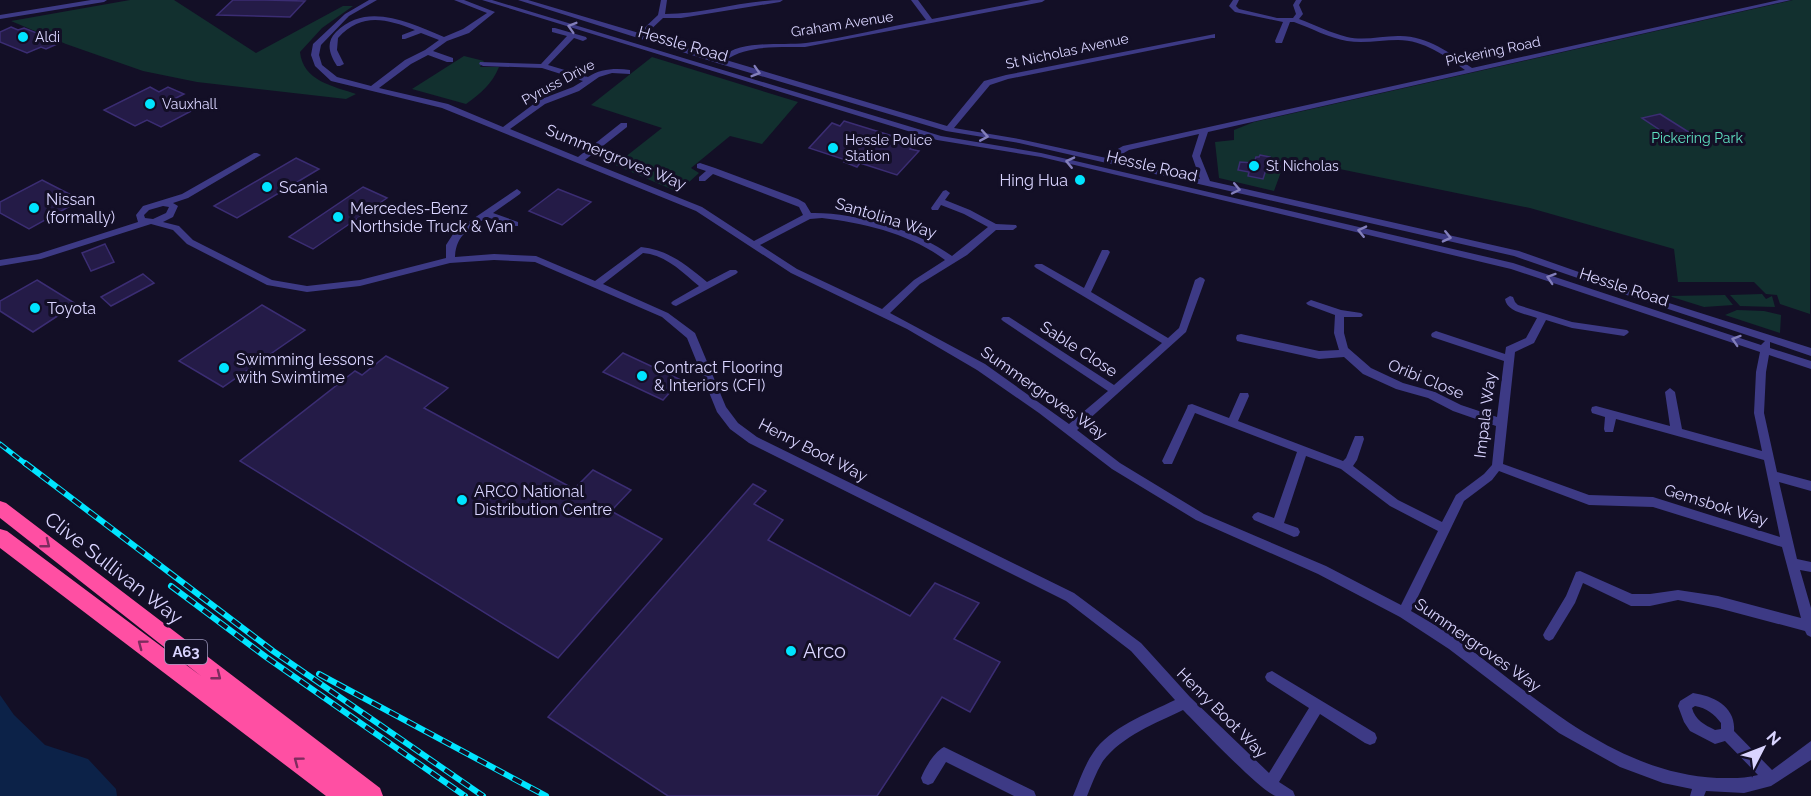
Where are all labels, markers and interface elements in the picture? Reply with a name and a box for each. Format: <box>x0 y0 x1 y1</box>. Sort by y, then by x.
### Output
street label: Graham Avenue <box>790 8 894 40</box>
one-way arrow <box>567 22 578 34</box>
street label: Hessle Road <box>636 22 730 66</box>
place label: Aldi <box>35 29 60 45</box>
marker: Aldi <box>16 30 30 44</box>
street label: St Nicholas Avenue <box>1004 30 1130 72</box>
street label: Pickering Road <box>1444 33 1542 69</box>
street label: Pyruss Drive <box>519 56 597 108</box>
one-way arrow <box>750 65 761 77</box>
place label: Vauxhall <box>162 96 217 112</box>
marker: Vauxhall <box>143 97 157 111</box>
street label: Summergroves Way <box>543 120 689 194</box>
one-way arrow <box>978 129 988 142</box>
park label: Pickering Park <box>1651 130 1743 146</box>
place label: Hessle Police Station <box>845 132 932 164</box>
marker: Hessle Police Station <box>826 141 840 155</box>
street label: Hessle Road <box>1105 146 1199 186</box>
one-way arrow <box>1065 156 1075 169</box>
place label: St Nicholas <box>1266 158 1339 174</box>
marker: St Nicholas <box>1247 159 1261 173</box>
place label: Hing Hua <box>999 171 1068 190</box>
marker: Hing Hua <box>1073 173 1087 187</box>
place label: Scania <box>279 178 328 197</box>
marker: Scania <box>260 180 274 194</box>
one-way arrow <box>1231 182 1241 195</box>
place label: Nissan (formally) <box>46 190 115 227</box>
street label: Santolina Way <box>833 194 939 243</box>
place label: Mercedes-Benz Northside Truck & Van <box>350 199 513 236</box>
marker: Nissan (formally) <box>27 201 41 215</box>
marker: Mercedes-Benz Northside Truck & Van <box>331 210 345 224</box>
one-way arrow <box>1357 225 1367 238</box>
one-way arrow <box>1441 230 1451 243</box>
street label: Hessle Road <box>1577 264 1671 310</box>
one-way arrow <box>1546 273 1557 286</box>
place label: Toyota <box>47 299 96 318</box>
marker: Toyota <box>28 301 42 315</box>
street label: Sable Close <box>1037 317 1121 381</box>
one-way arrow <box>1731 334 1742 347</box>
street label: Summergroves Way <box>977 342 1111 444</box>
place label: Swimming lessons with Swimtime <box>236 350 374 387</box>
street label: Oribi Close <box>1385 355 1467 403</box>
place label: Contract Flooring & Interiors (CFI) <box>654 358 783 395</box>
marker: Swimming lessons with Swimtime <box>217 361 231 375</box>
marker: Contract Flooring & Interiors (CFI) <box>635 369 649 383</box>
street label: Impala Way <box>1470 370 1500 459</box>
street label: Henry Boot Way <box>755 414 871 486</box>
street label: Gemsbok Way <box>1662 480 1771 530</box>
place label: ARCO National Distribution Centre <box>474 482 612 519</box>
marker: ARCO National Distribution Centre <box>455 493 469 507</box>
street label: Clive Sullivan Way <box>40 507 188 629</box>
one-way arrow <box>39 536 50 547</box>
street label: Summergroves Way <box>1411 594 1545 696</box>
place label: Arco <box>803 639 846 663</box>
one-way arrow <box>137 640 148 651</box>
road number: A63 <box>165 640 207 664</box>
marker: Arco <box>784 644 798 658</box>
street label: Henry Boot Way <box>1173 664 1271 762</box>
one-way arrow <box>210 669 221 680</box>
north arrow <box>1733 718 1793 778</box>
text: N <box>1763 727 1785 749</box>
one-way arrow <box>293 757 304 768</box>

